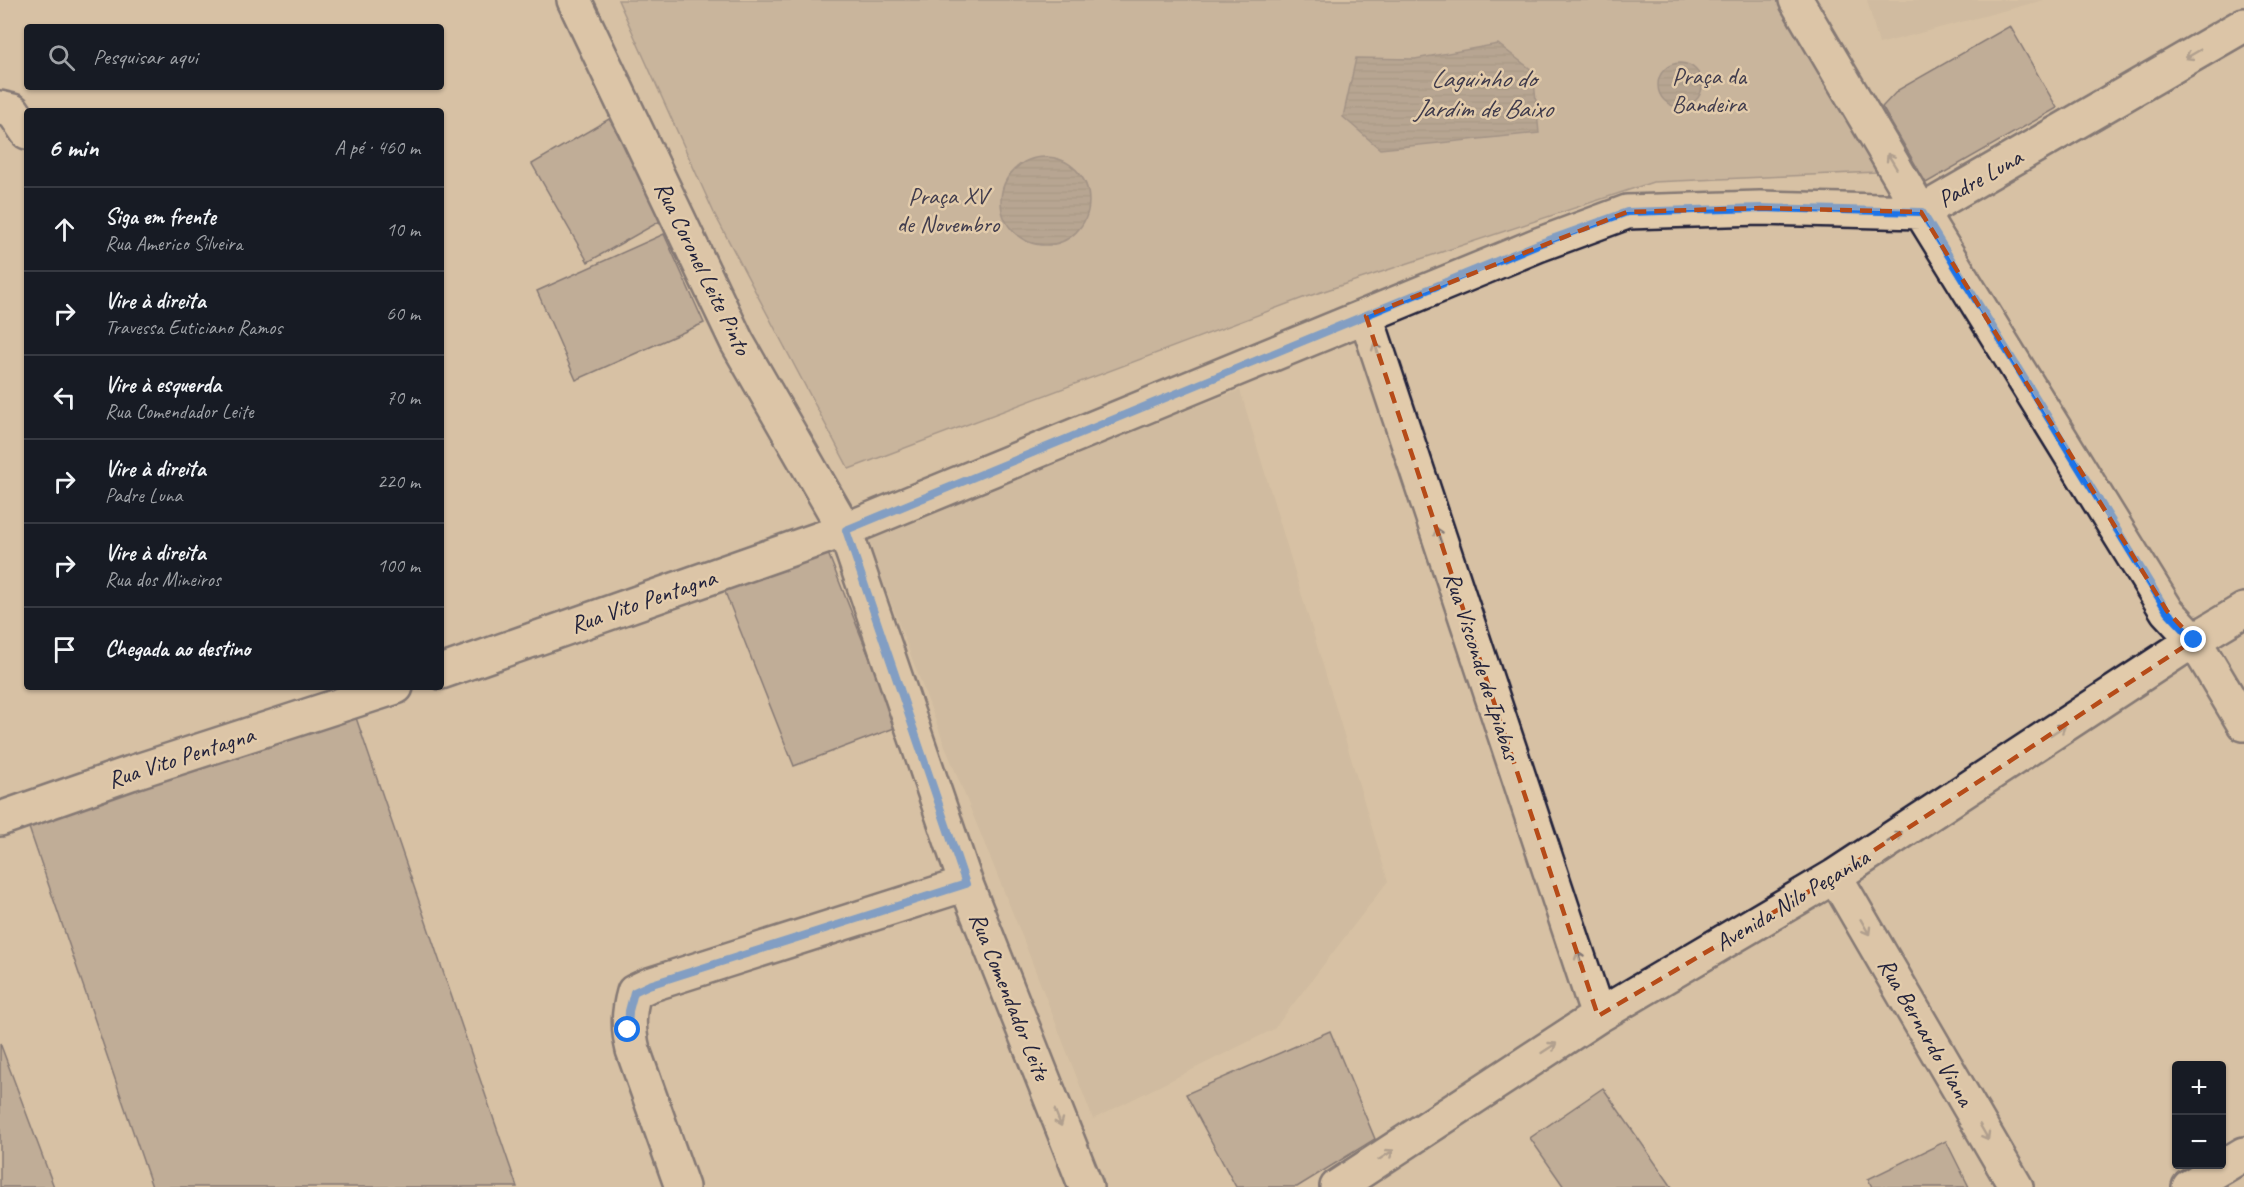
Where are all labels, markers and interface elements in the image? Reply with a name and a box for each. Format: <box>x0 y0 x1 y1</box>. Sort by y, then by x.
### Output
search box <box>24 24 444 90</box>
icon: search <box>45 41 78 74</box>
text: Pesquisar aqui <box>93 43 198 71</box>
one-way arrow <box>2185 48 2202 60</box>
park label: Praça da Bandeira <box>1672 61 1748 119</box>
water label: Laguinho do Jardim de Baixo <box>1412 62 1555 125</box>
text: 6 min <box>48 131 98 164</box>
text: A pé · 460 m <box>335 135 420 160</box>
street label: Padre Luna <box>1932 141 2029 214</box>
one-way arrow <box>1885 153 1897 170</box>
street label: Rua Coronel Leite Pinto <box>648 176 759 361</box>
park label: Praça XV de Novembro <box>897 181 1001 239</box>
text: Siga em frente <box>105 203 216 231</box>
icon: ahead <box>48 213 81 246</box>
text: 10 m <box>386 217 420 242</box>
text: Rua Americo Silveira <box>105 231 243 256</box>
text: Vire à direita <box>105 287 205 315</box>
icon: right <box>48 297 81 330</box>
text: 60 m <box>386 301 420 326</box>
text: Travessa Euticiano Ramos <box>105 315 282 340</box>
one-way arrow <box>1371 342 1382 361</box>
text: Vire à esquerda <box>105 371 221 399</box>
icon: left <box>48 381 81 414</box>
text: 70 m <box>386 385 420 410</box>
text: Rua Comendador Leite <box>105 399 254 424</box>
text: Vire à direita <box>105 455 205 483</box>
icon: right <box>48 465 81 498</box>
text: 220 m <box>377 469 420 494</box>
text: Padre Luna <box>105 483 182 508</box>
one-way arrow <box>1433 527 1444 546</box>
text: Vire à direita <box>105 539 205 567</box>
icon: right <box>48 549 81 582</box>
text: 100 m <box>377 553 420 578</box>
street label: Rua Vito Pentagna <box>566 562 721 640</box>
text: Rua dos Mineiros <box>105 567 221 592</box>
street label: Rua Visconde de Ipiabas <box>1437 568 1527 766</box>
route end <box>2180 626 2206 652</box>
icon: arrive <box>48 633 81 666</box>
text: Chegada ao destino <box>105 635 250 663</box>
street label: Rua Vito Pentagna <box>104 719 259 795</box>
one-way arrow <box>2049 724 2065 736</box>
one-way arrow <box>1886 831 1902 843</box>
street label: Avenida Nilo Peçanha <box>1709 841 1876 958</box>
street label: Rua Comendador Leite <box>963 908 1058 1086</box>
one-way arrow <box>1859 918 1871 935</box>
one-way arrow <box>1574 951 1585 970</box>
street label: Rua Bernardo Viana <box>1872 953 1981 1113</box>
route start <box>614 1016 640 1042</box>
one-way arrow <box>1540 1042 1557 1054</box>
map controls <box>2172 1061 2226 1169</box>
button: + <box>2172 1061 2226 1115</box>
one-way arrow <box>1053 1108 1064 1127</box>
button: − <box>2172 1115 2226 1169</box>
one-way arrow <box>1978 1123 1990 1140</box>
one-way arrow <box>1377 1149 1394 1161</box>

